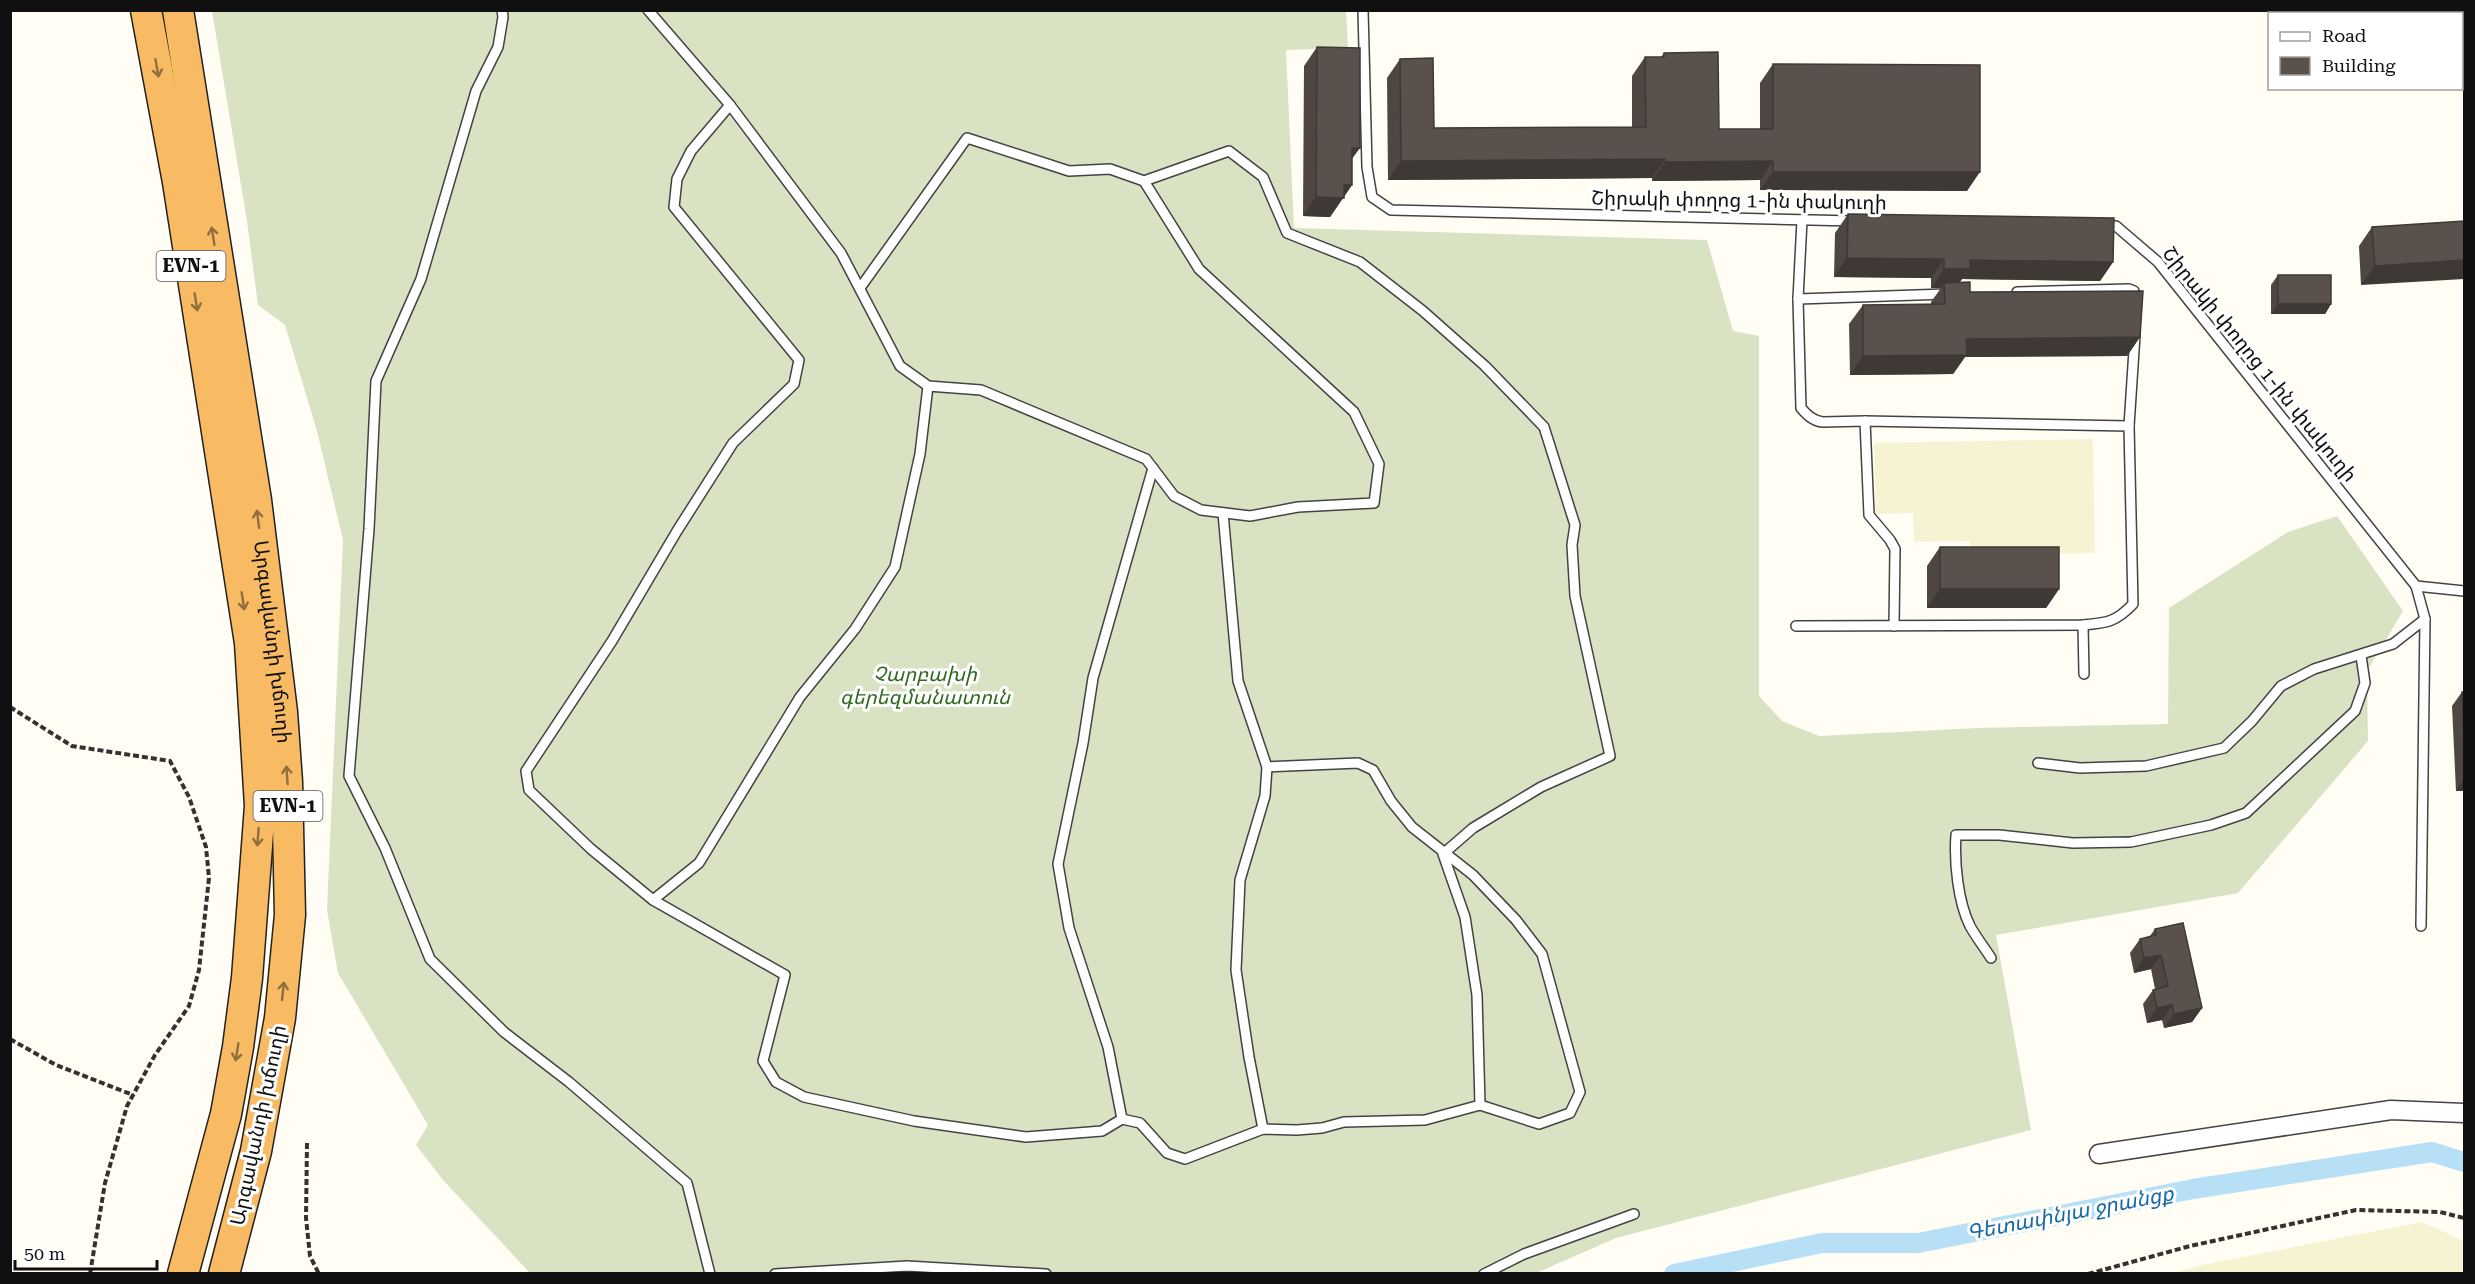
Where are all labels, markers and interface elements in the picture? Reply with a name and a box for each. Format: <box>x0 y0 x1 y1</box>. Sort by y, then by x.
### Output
legend <box>2268 12 2463 90</box>
text: Road <box>2322 25 2367 46</box>
text: Building <box>2322 55 2396 76</box>
one-way arrow <box>152 58 163 77</box>
street label: Շիրակի փողոց 1-ին փակուղի <box>1591 185 1887 215</box>
one-way arrow <box>208 227 219 246</box>
street label: Շիրակի փողոց 1-ին փակուղի <box>2158 242 2362 486</box>
road number: EVN-1 <box>156 251 225 281</box>
one-way arrow <box>191 291 202 311</box>
one-way arrow <box>253 509 264 529</box>
street label: Արգավանդի խճուղի <box>249 539 296 744</box>
one-way arrow <box>238 591 249 610</box>
park label: Չարբախի գերեզմանատուն <box>840 662 1011 709</box>
one-way arrow <box>281 765 292 785</box>
road number: EVN-1 <box>254 791 322 821</box>
one-way arrow <box>252 826 263 846</box>
one-way arrow <box>278 981 289 1001</box>
street label: Արգավանդի խճուղի <box>225 1023 291 1227</box>
one-way arrow <box>231 1041 242 1061</box>
water label: Գետափնյա ջրանցք <box>1965 1181 2177 1246</box>
scale bar <box>15 1233 158 1271</box>
text: 50 m <box>24 1243 65 1264</box>

